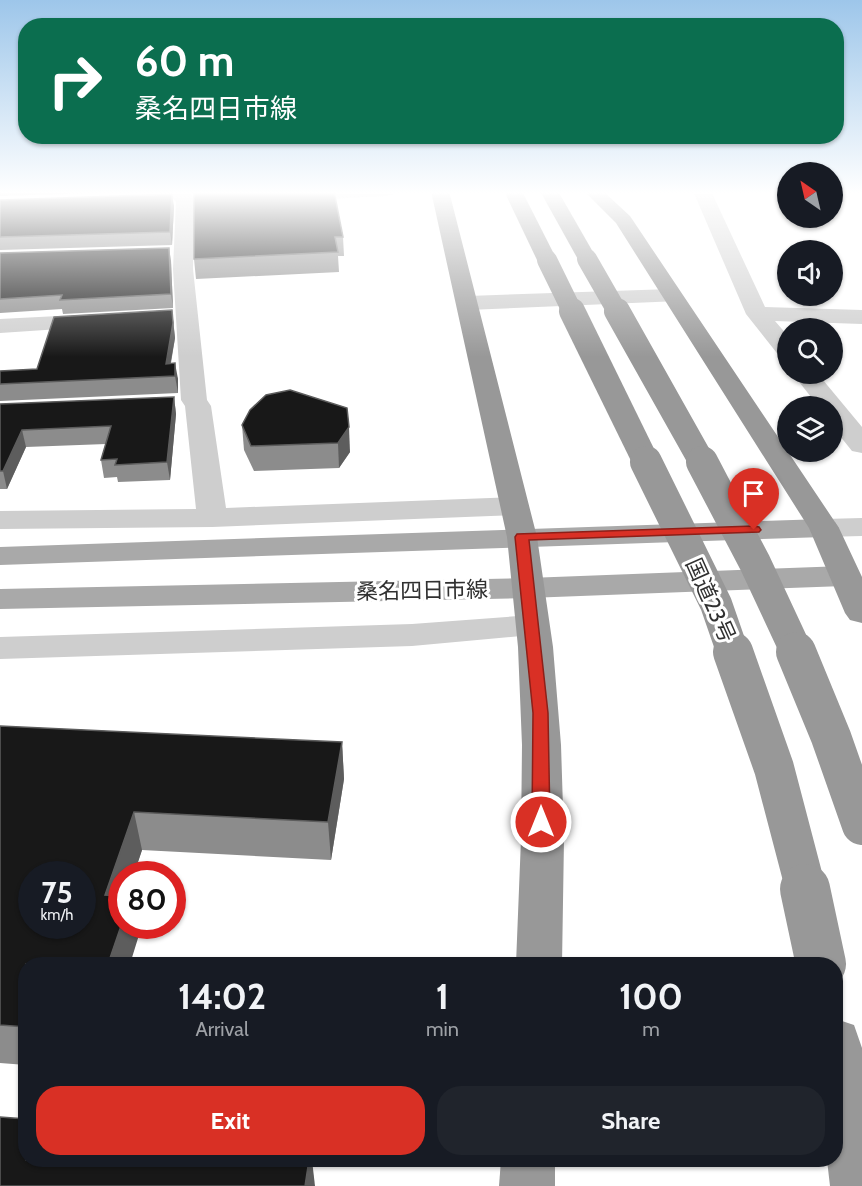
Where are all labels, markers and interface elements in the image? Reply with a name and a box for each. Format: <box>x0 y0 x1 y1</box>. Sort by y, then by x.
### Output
text: 60 m <box>135 35 234 87</box>
icon: right <box>36 42 114 120</box>
text: 桑名四日市線 <box>135 92 297 125</box>
north arrow <box>777 162 843 228</box>
map controls <box>777 162 843 462</box>
button: sound <box>777 240 843 306</box>
button: search <box>777 318 843 384</box>
button: layers <box>777 396 843 462</box>
pin <box>728 468 779 530</box>
icon: arrive <box>737 477 770 510</box>
street label: 国道23号 <box>680 554 741 647</box>
street label: 桑名四日市線 <box>356 576 488 605</box>
position arrow <box>509 790 573 854</box>
speed limit sign: 80 <box>108 861 186 939</box>
text: 75 <box>41 874 73 911</box>
text: km/h <box>41 906 73 924</box>
text: 14:02 <box>178 974 266 1018</box>
text: 1 <box>436 974 449 1018</box>
text: 100 <box>619 974 683 1018</box>
text: Arrival <box>195 1017 249 1041</box>
text: min <box>426 1017 459 1041</box>
text: m <box>642 1017 660 1041</box>
button: Exit <box>36 1086 425 1155</box>
button: Share <box>437 1086 825 1155</box>

